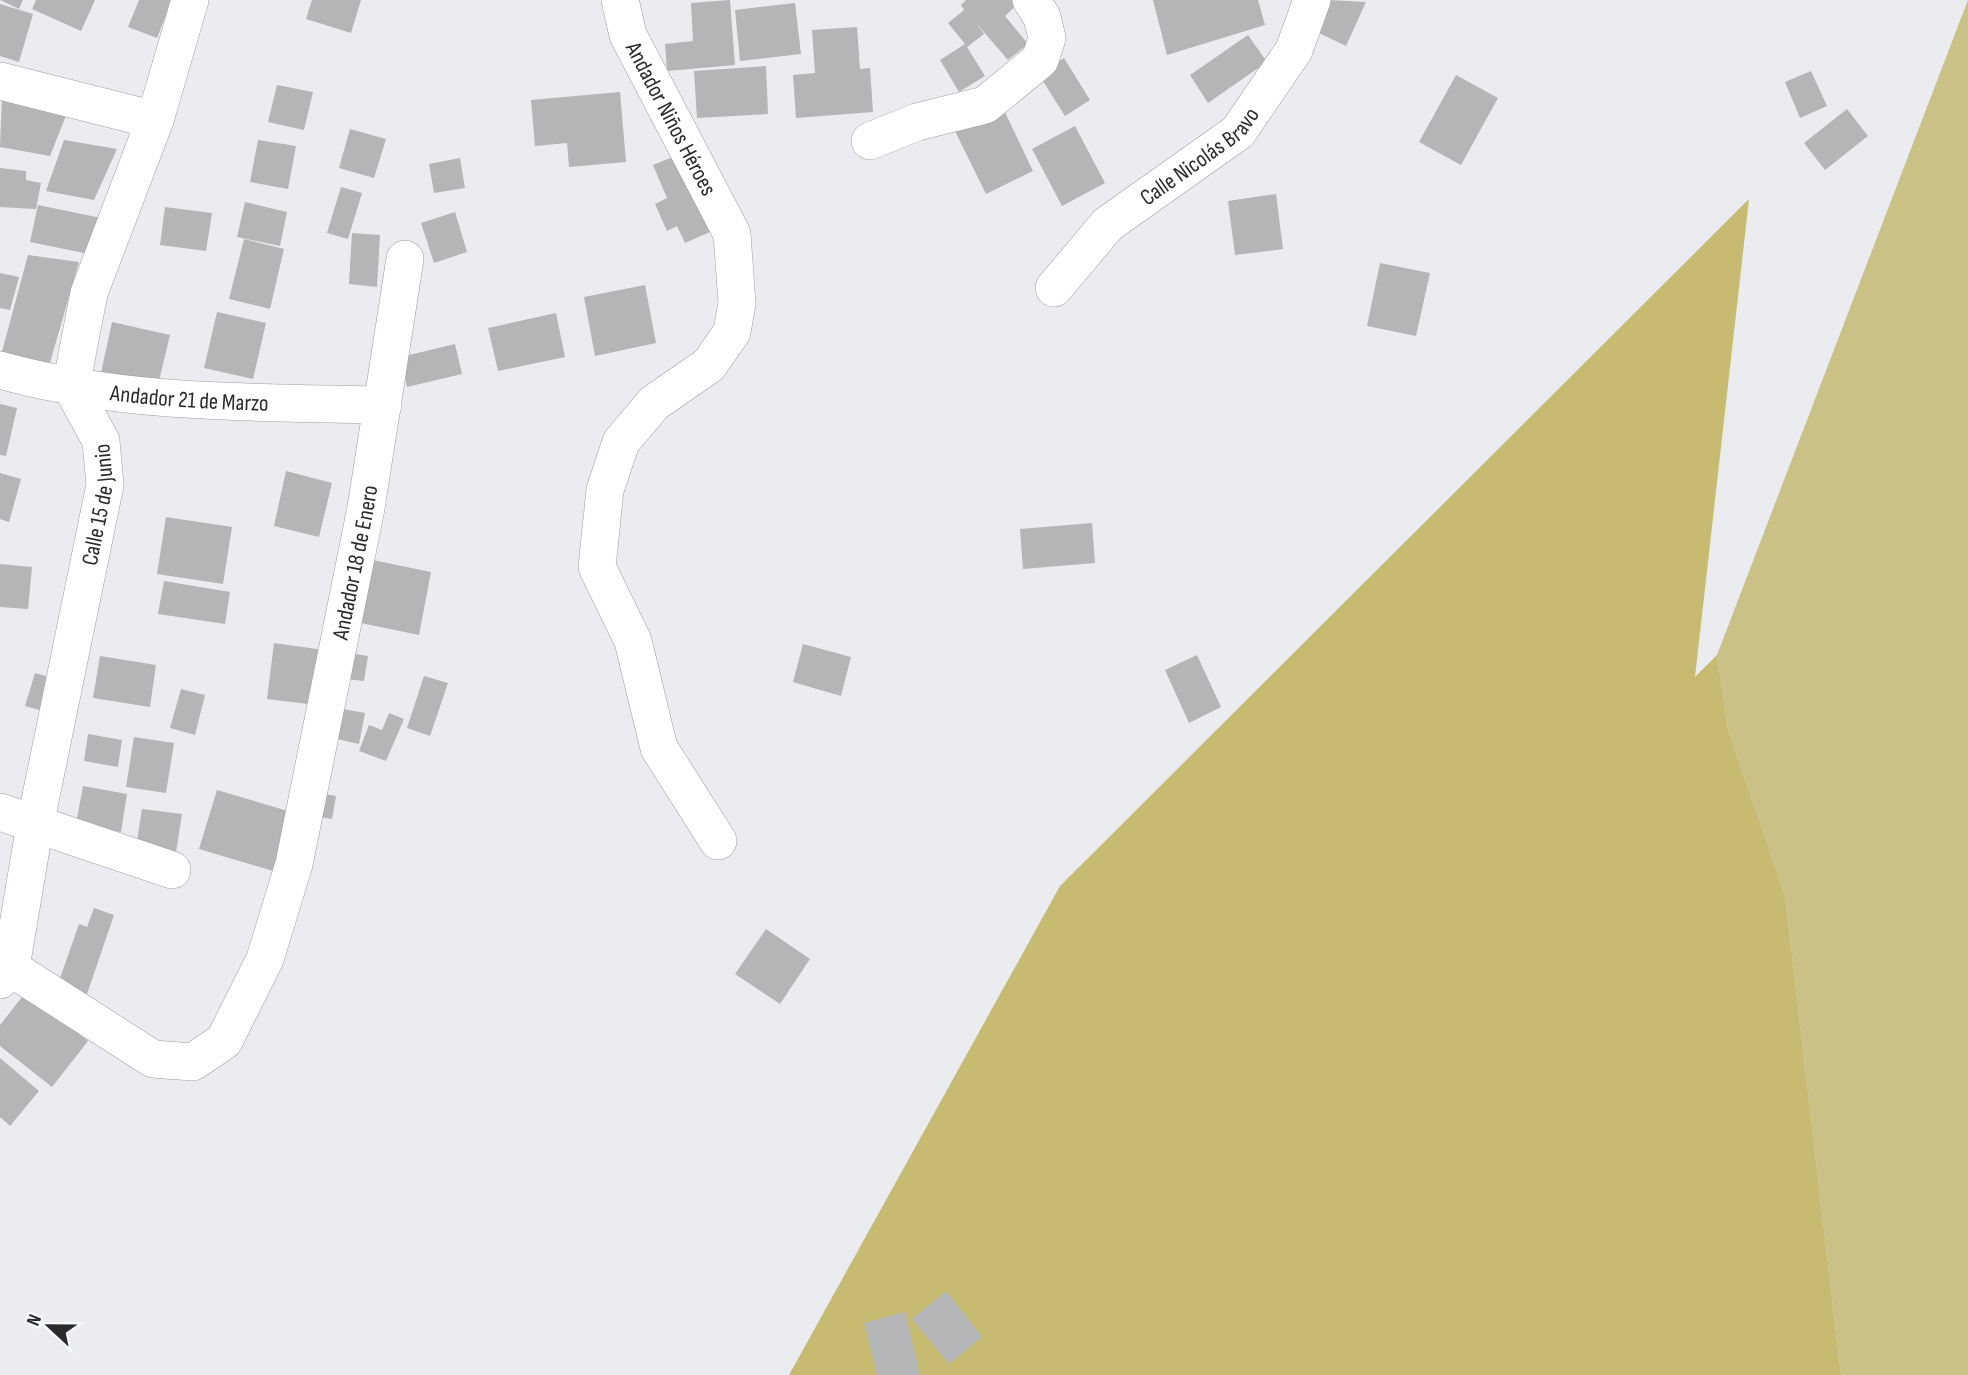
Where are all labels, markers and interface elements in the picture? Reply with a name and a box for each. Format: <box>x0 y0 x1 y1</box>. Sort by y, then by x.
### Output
street label: Andador Niños Héroes <box>619 36 722 201</box>
street label: Calle Nicolás Bravo <box>1135 102 1266 212</box>
street label: Andador 21 de Marzo <box>108 379 269 418</box>
street label: Calle 15 de Junio <box>76 443 120 568</box>
street label: Andador 18 de Enero <box>327 483 384 643</box>
north arrow <box>14 1291 84 1361</box>
text: N <box>22 1311 47 1329</box>

